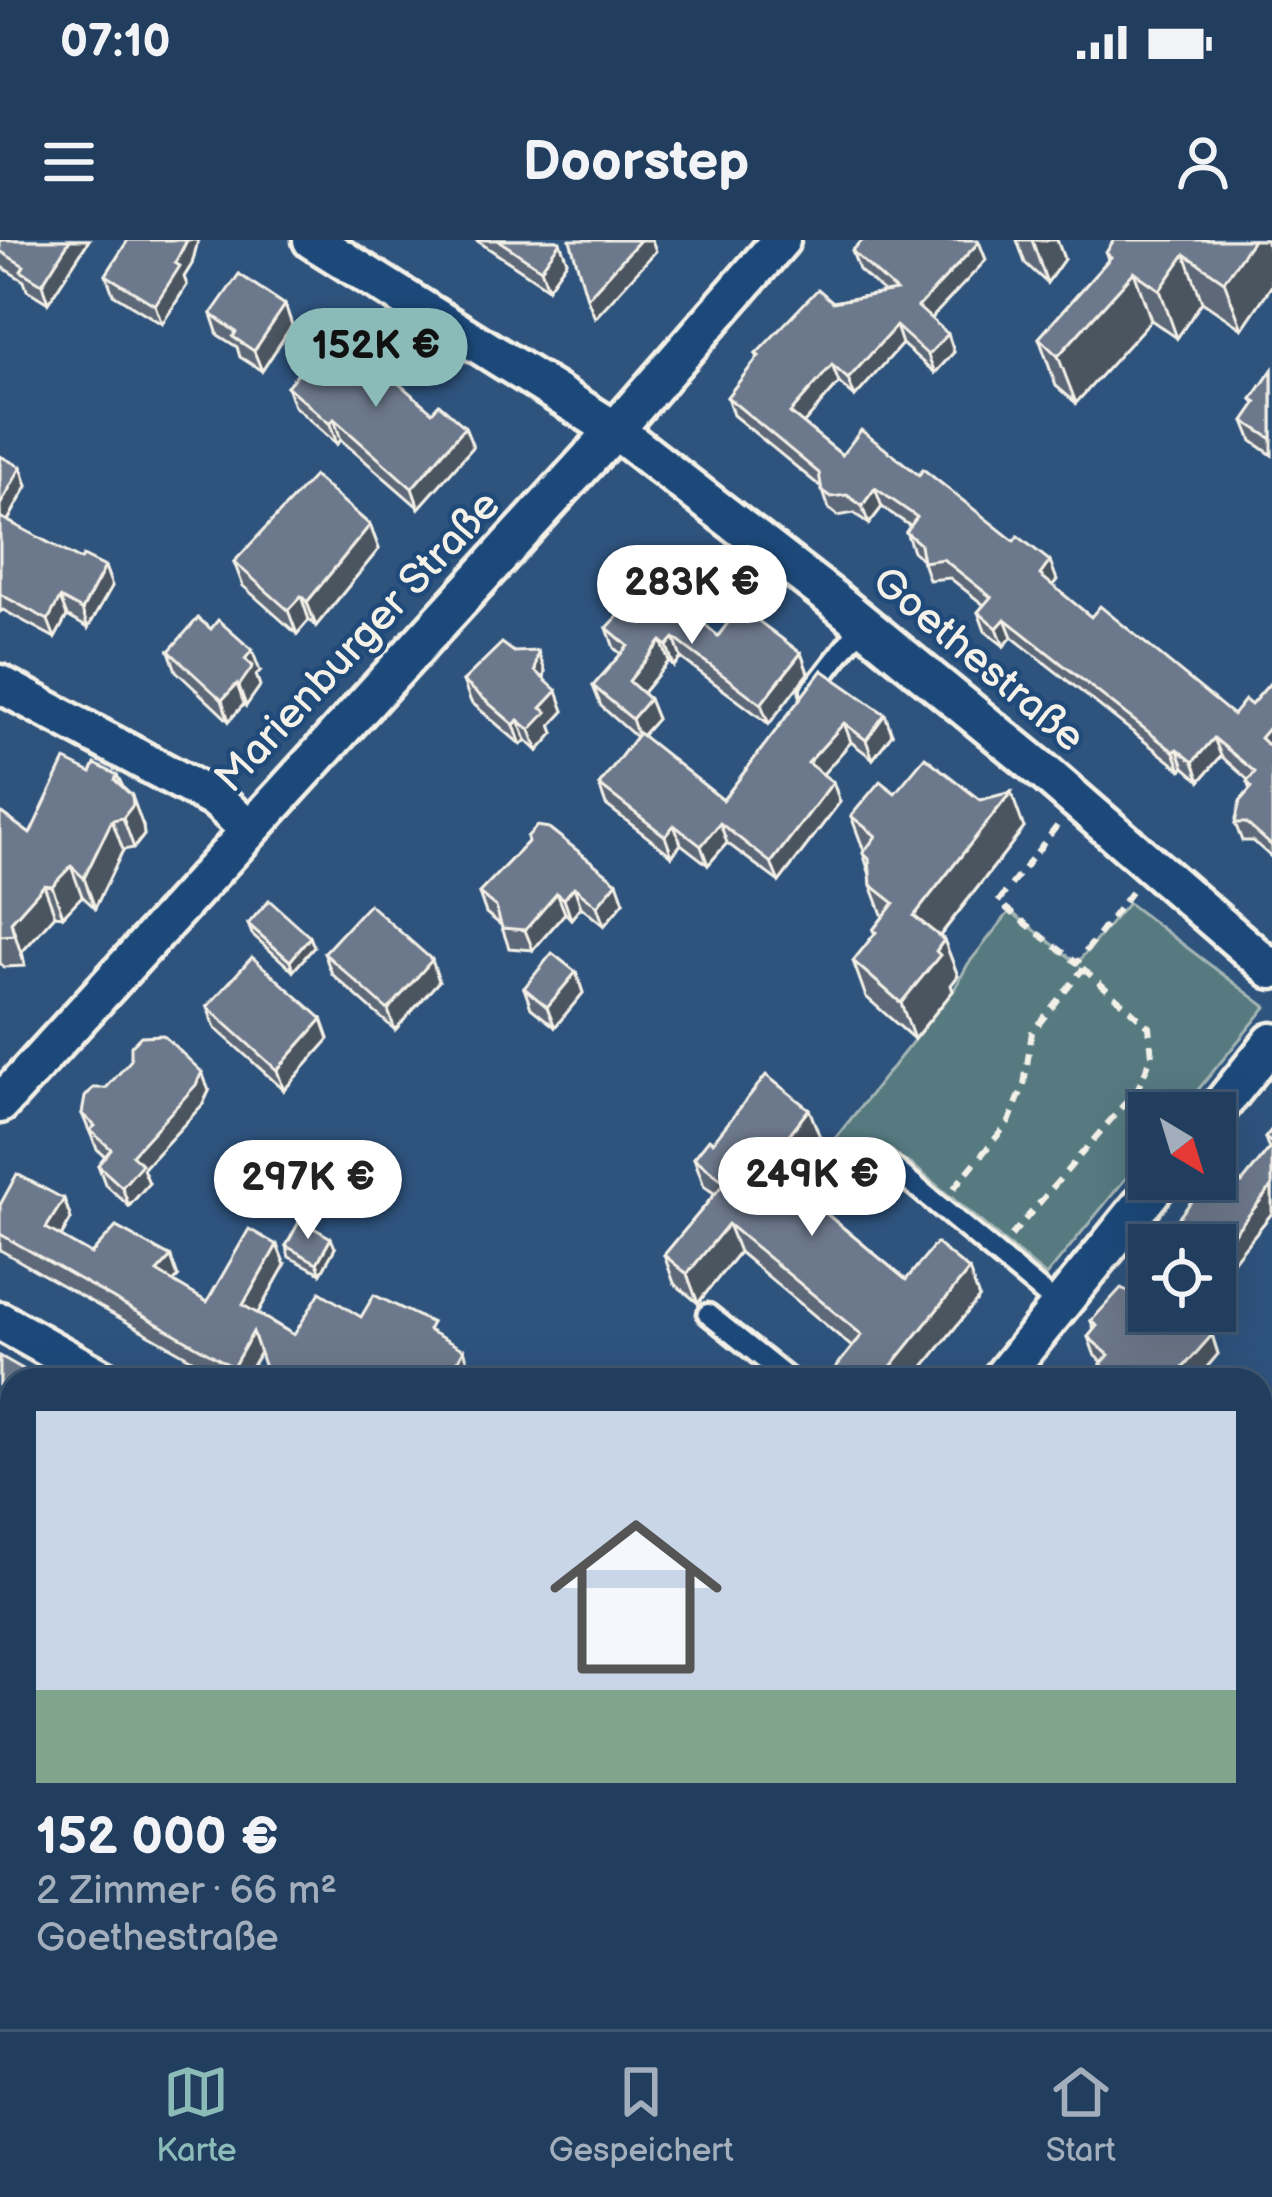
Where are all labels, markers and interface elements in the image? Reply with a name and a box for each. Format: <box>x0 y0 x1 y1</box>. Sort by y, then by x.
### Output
text: 07:10 <box>60 15 171 70</box>
icon: menu <box>36 129 102 195</box>
icon: person <box>1170 129 1236 195</box>
text: Doorstep <box>523 130 749 195</box>
pin: 152K € <box>278 308 474 410</box>
text: 152K € <box>312 323 440 370</box>
street label: Marienburger Straße <box>205 480 511 804</box>
pin: 283K € <box>594 545 790 647</box>
street label: Goethestraße <box>861 556 1095 764</box>
text: 283K € <box>624 560 760 607</box>
north arrow <box>1128 1092 1236 1200</box>
map controls <box>1128 1092 1236 1332</box>
pin: 249K € <box>714 1137 910 1239</box>
pin: 297K € <box>210 1140 406 1242</box>
text: 249K € <box>745 1152 879 1199</box>
text: 297K € <box>241 1155 375 1202</box>
button: locate <box>1128 1224 1236 1332</box>
icon: home <box>528 1489 744 1705</box>
text: 152 000 € <box>36 1807 279 1868</box>
text: 2 Zimmer · 66 m² <box>36 1868 337 1915</box>
text: Goethestraße <box>36 1915 279 1962</box>
tab: Karte <box>156 2059 237 2171</box>
tab: Gespeichert <box>549 2059 734 2171</box>
tab: Start <box>1046 2059 1116 2171</box>

